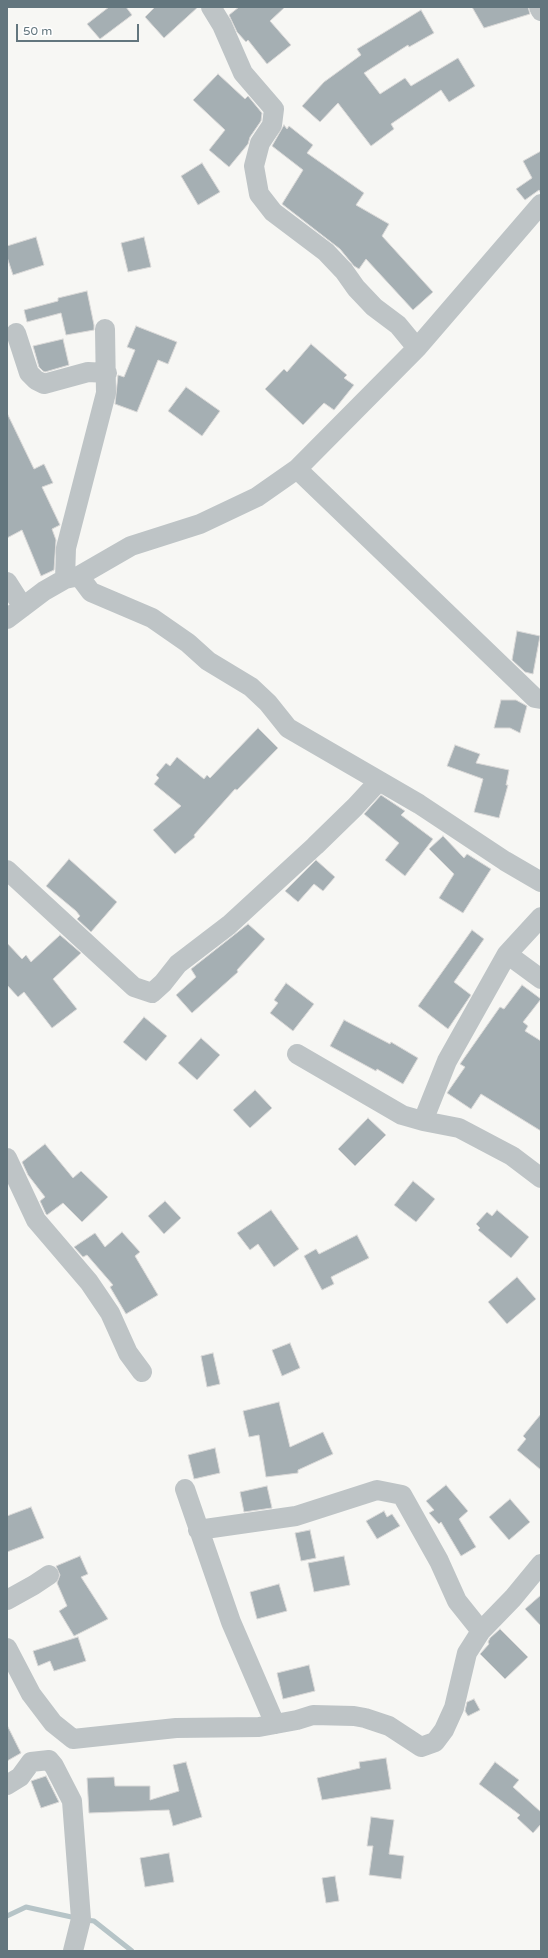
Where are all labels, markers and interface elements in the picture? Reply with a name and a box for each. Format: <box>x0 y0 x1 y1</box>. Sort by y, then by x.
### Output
scale bar <box>18 16 141 42</box>
text: 50 m <box>23 24 52 38</box>

